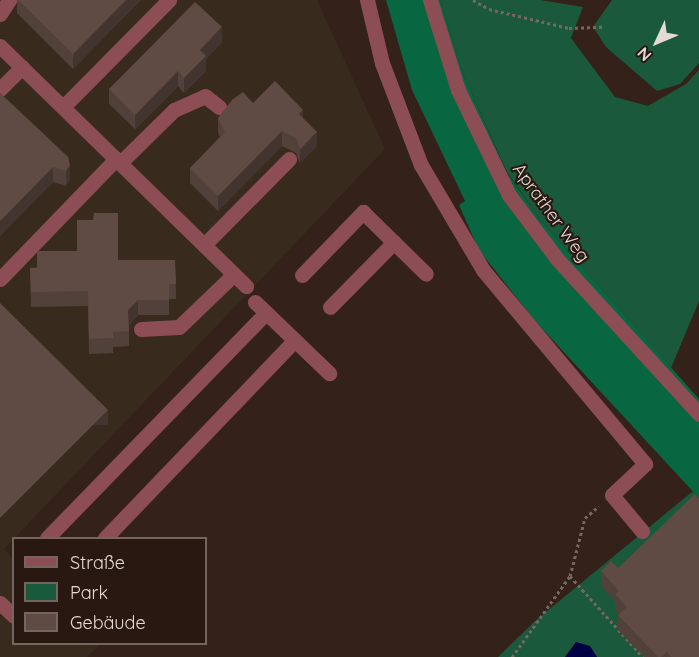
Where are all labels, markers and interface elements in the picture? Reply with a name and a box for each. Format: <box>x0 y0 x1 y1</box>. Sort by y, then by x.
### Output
north arrow <box>627 12 687 72</box>
text: N <box>633 43 655 66</box>
street label: Aprather Weg <box>508 159 594 267</box>
legend <box>12 537 207 645</box>
text: Straße <box>70 551 125 574</box>
text: Park <box>70 581 108 604</box>
text: Gebäude <box>70 611 146 634</box>

